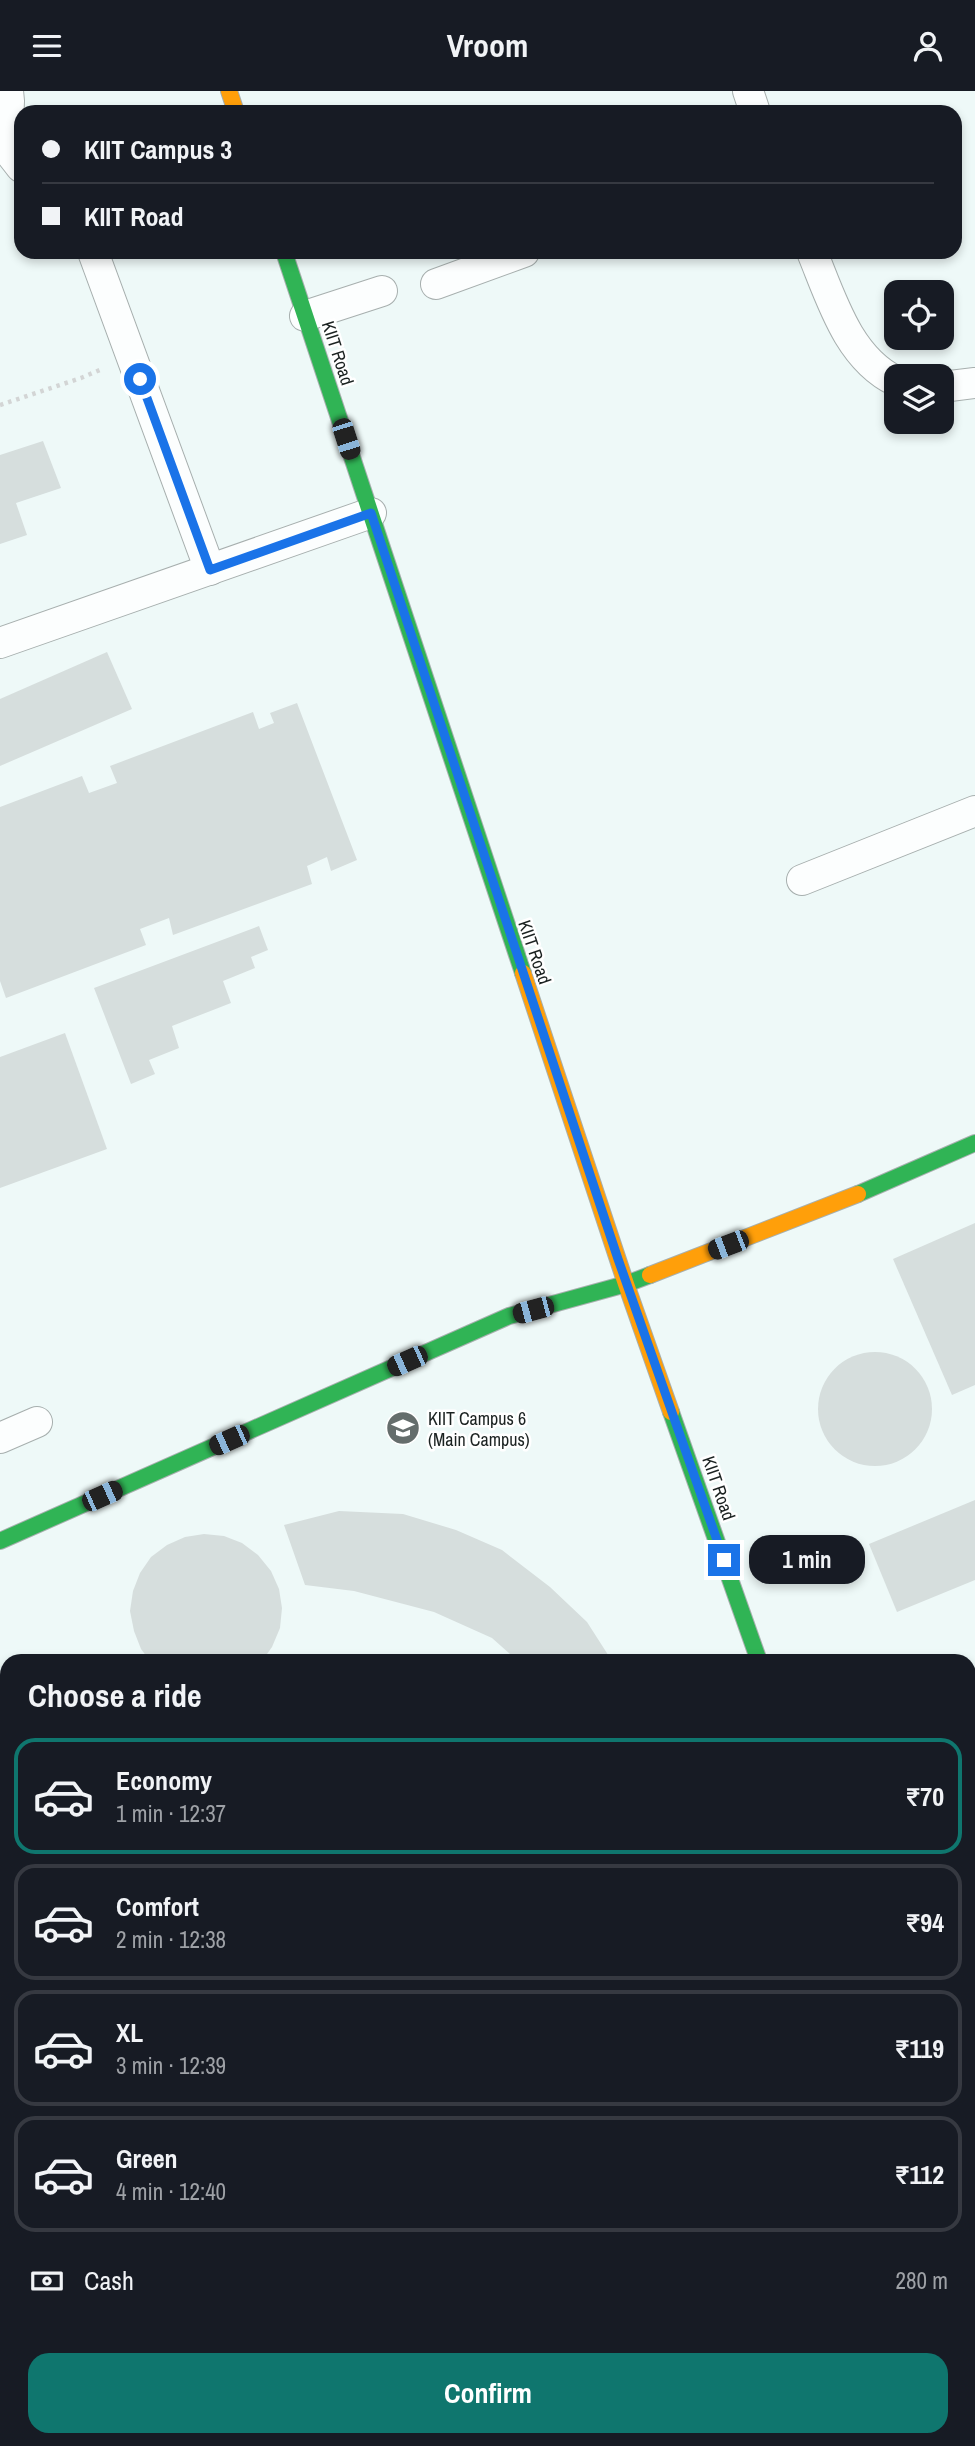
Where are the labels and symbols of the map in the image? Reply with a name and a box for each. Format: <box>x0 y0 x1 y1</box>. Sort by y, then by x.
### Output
street label: KIIT Road <box>316 318 360 388</box>
route start <box>124 363 156 395</box>
car <box>330 416 363 462</box>
street label: KIIT Road <box>512 917 558 987</box>
car <box>705 1228 752 1262</box>
car <box>510 1294 557 1326</box>
car <box>384 1343 431 1379</box>
place label: KIIT Campus 6 (Main Campus) <box>428 1406 530 1452</box>
school or university icon: KIIT Campus 6 (Main Campus) <box>384 1409 422 1447</box>
car <box>206 1422 253 1458</box>
street label: KIIT Road <box>696 1453 742 1523</box>
car <box>79 1478 126 1514</box>
callout: 1 min <box>748 1535 864 1585</box>
route end <box>708 1544 740 1576</box>

